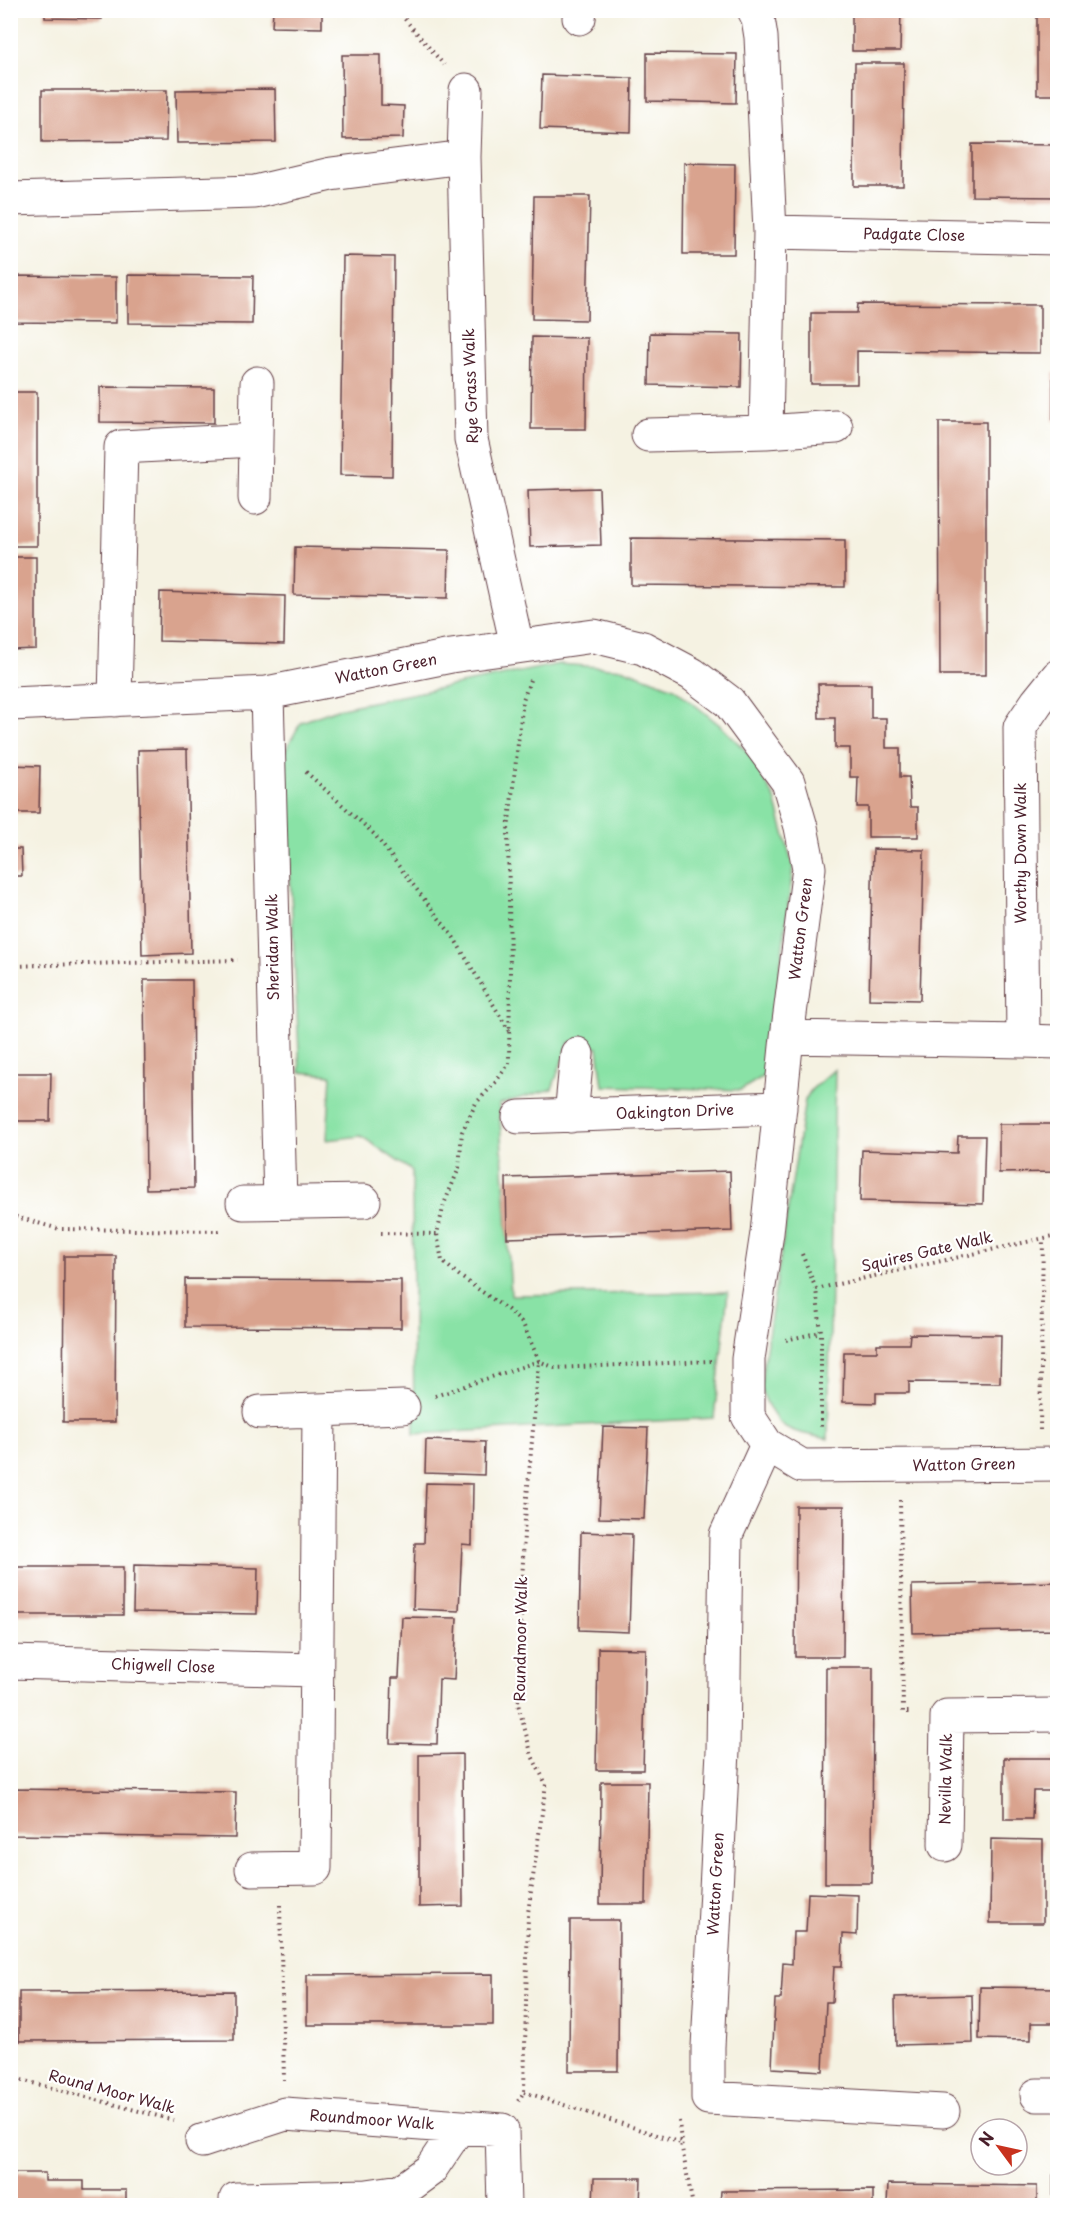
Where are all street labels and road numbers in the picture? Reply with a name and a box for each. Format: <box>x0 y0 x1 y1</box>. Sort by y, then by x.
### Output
street label: Padgate Close <box>863 221 965 246</box>
street label: Rye Grass Walk <box>456 328 483 444</box>
street label: Watton Green <box>333 646 439 689</box>
street label: Worthy Down Walk <box>1008 783 1031 923</box>
street label: Watton Green <box>782 876 817 981</box>
street label: Sheridan Walk <box>259 894 284 1001</box>
street label: Oakington Drive <box>615 1097 735 1124</box>
street label: Squires Gate Walk <box>859 1224 995 1277</box>
street label: Watton Green <box>912 1451 1016 1476</box>
street label: Roundmoor Walk <box>507 1576 532 1702</box>
street label: Chigwell Close <box>111 1651 216 1678</box>
street label: Nevilla Walk <box>932 1733 957 1825</box>
street label: Watton Green <box>700 1832 729 1936</box>
street label: Round Moor Walk <box>47 2063 178 2119</box>
street label: Roundmoor Walk <box>309 2103 435 2134</box>

